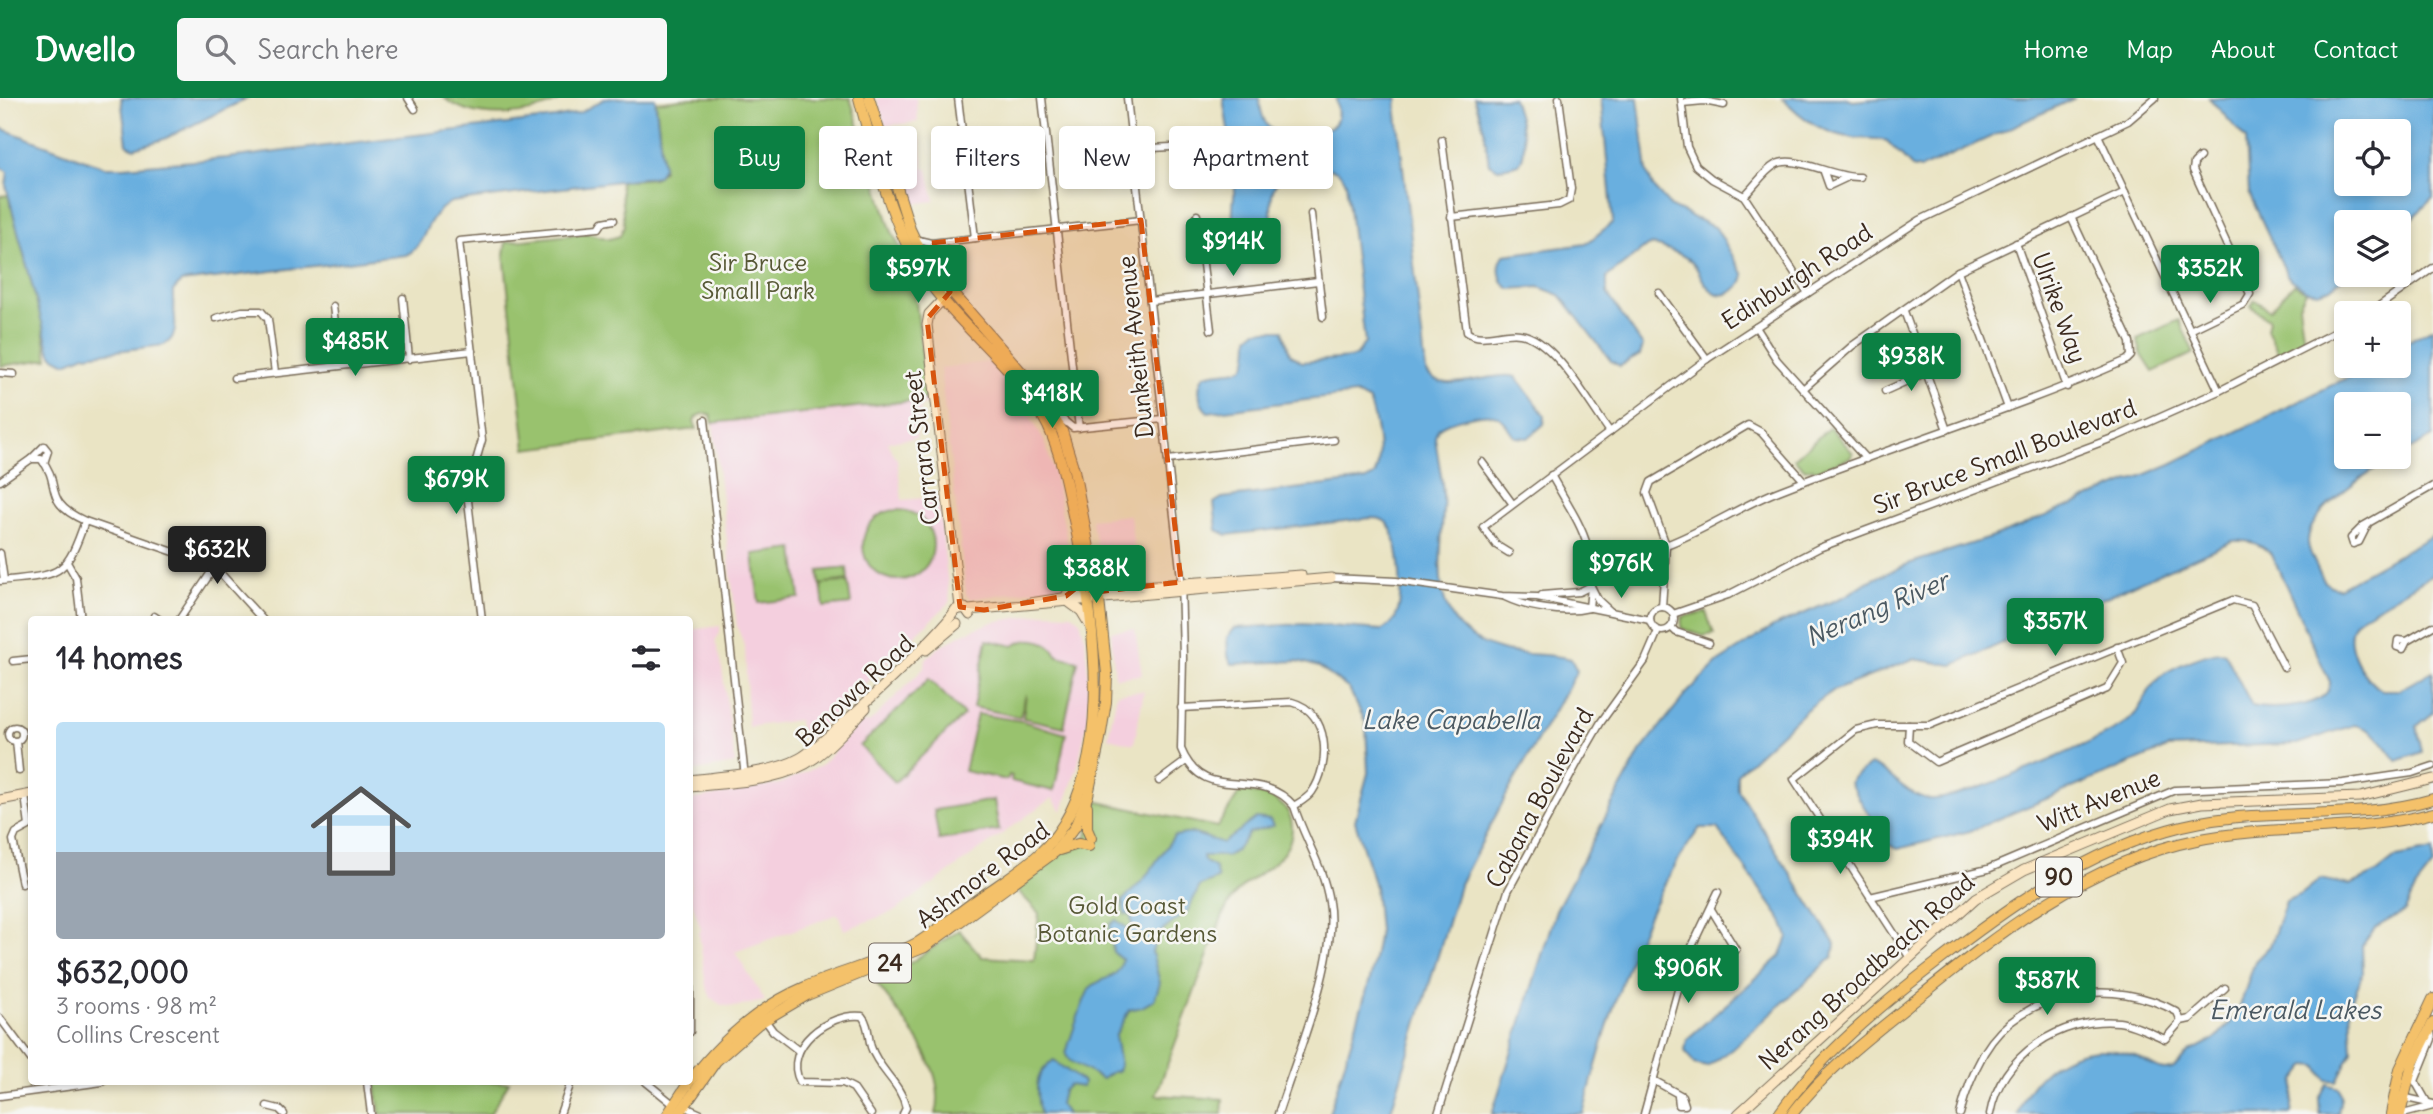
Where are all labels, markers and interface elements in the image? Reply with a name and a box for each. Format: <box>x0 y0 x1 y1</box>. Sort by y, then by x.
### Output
search box <box>177 18 667 81</box>
text: Dwello <box>35 28 135 70</box>
icon: search <box>201 30 239 68</box>
text: Search here <box>257 33 398 66</box>
text: Home <box>2024 34 2088 64</box>
text: Map <box>2126 34 2173 64</box>
text: About <box>2211 34 2275 64</box>
text: Contact <box>2313 34 2398 64</box>
map controls <box>2334 119 2411 469</box>
button: locate <box>2334 119 2411 196</box>
chip: Buy <box>714 126 805 189</box>
chip: Rent <box>819 126 917 189</box>
chip: Filters <box>931 126 1045 189</box>
chip: New <box>1059 126 1155 189</box>
chip: Apartment <box>1169 126 1333 189</box>
button: layers <box>2334 210 2411 287</box>
street label: Edinburgh Road <box>1716 216 1877 336</box>
pin: $914K <box>1184 218 1282 278</box>
text: $914K <box>1202 226 1264 255</box>
pin: $597K <box>869 246 967 305</box>
pin: $352K <box>2161 246 2259 305</box>
park label: Sir Bruce Small Park <box>701 247 815 305</box>
street label: Ulrike Way <box>2026 248 2094 367</box>
text: $597K <box>886 253 950 282</box>
text: $352K <box>2177 253 2243 282</box>
street label: Dunkeith Avenue <box>1111 254 1160 440</box>
button: + <box>2334 301 2411 378</box>
pin: $485K <box>306 318 404 378</box>
text: $485K <box>322 326 388 355</box>
pin: $938K <box>1862 334 1960 393</box>
text: $938K <box>1878 341 1944 370</box>
street label: Carrara Street <box>897 369 945 527</box>
pin: $418K <box>1003 370 1101 430</box>
text: $418K <box>1021 378 1083 407</box>
street label: Sir Bruce Small Boulevard <box>1869 392 2140 520</box>
button: − <box>2334 392 2411 469</box>
pin: $679K <box>407 456 505 516</box>
text: $679K <box>424 464 488 493</box>
pin: $632K <box>168 526 266 586</box>
text: $632K <box>184 534 250 563</box>
pin: $976K <box>1572 540 1670 600</box>
pin: $388K <box>1047 546 1145 605</box>
text: $976K <box>1589 548 1653 577</box>
text: $388K <box>1063 553 1129 582</box>
water label: Nerang River <box>1800 562 1956 653</box>
pin: $357K <box>2006 598 2104 658</box>
text: $357K <box>2023 606 2087 635</box>
street label: Benowa Road <box>789 628 920 753</box>
text: 14 homes <box>56 639 183 677</box>
icon: filters <box>627 639 665 677</box>
street label: Cabana Boulevard <box>1479 702 1599 893</box>
water label: Lake Capabella <box>1362 703 1541 736</box>
street label: Witt Avenue <box>2033 762 2164 838</box>
icon: home <box>298 768 424 894</box>
street label: Ashmore Road <box>910 814 1055 934</box>
pin: $394K <box>1791 816 1889 876</box>
text: $394K <box>1807 824 1873 853</box>
road number: 90 <box>2036 858 2082 897</box>
street label: Nerang Broadbeach Road <box>1752 866 1980 1076</box>
park label: Gold Coast Botanic Gardens <box>1037 890 1217 948</box>
road number: 24 <box>869 944 911 982</box>
pin: $906K <box>1639 946 1737 1005</box>
text: $632,000 <box>56 953 189 991</box>
text: $906K <box>1654 953 1722 982</box>
pin: $587K <box>1998 958 2096 1017</box>
text: $587K <box>2015 965 2079 994</box>
text: 3 rooms · 98 m² <box>56 991 217 1020</box>
water label: Emerald Lakes <box>2209 993 2383 1026</box>
text: Collins Crescent <box>56 1020 220 1049</box>

